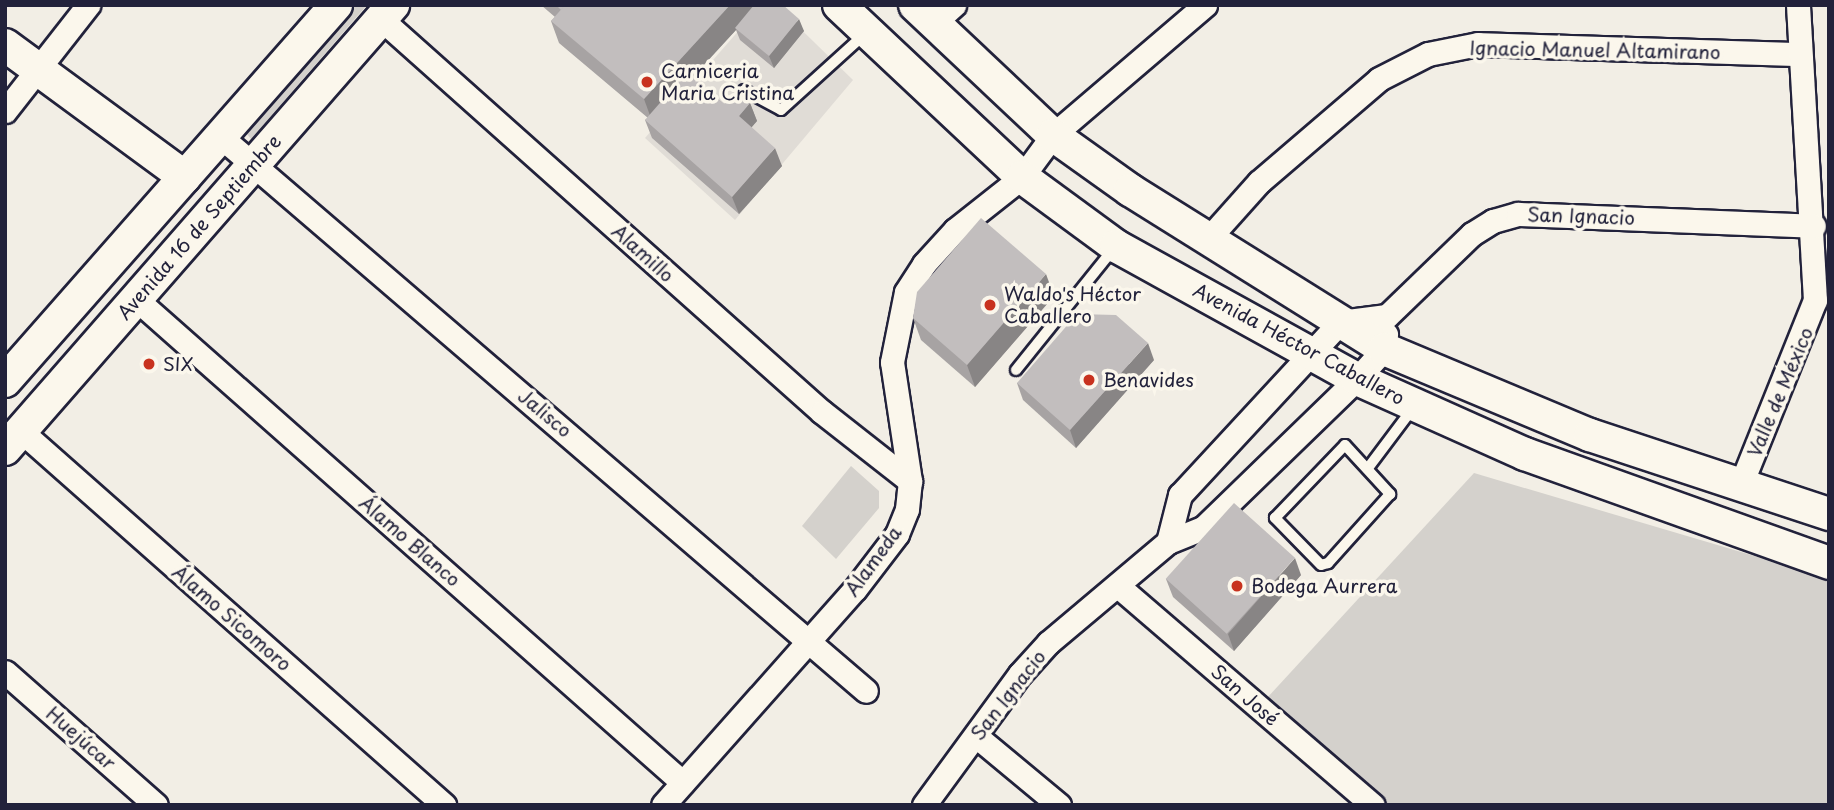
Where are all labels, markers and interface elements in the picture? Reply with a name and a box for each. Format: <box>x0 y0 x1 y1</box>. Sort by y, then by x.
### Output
street label: Ignacio Manuel Altamirano <box>1470 36 1720 64</box>
place label: Carniceria Maria Cristina <box>661 60 795 104</box>
marker: Carniceria Maria Cristina <box>639 74 655 90</box>
street label: Avenida 16 de Septiembre <box>113 130 285 324</box>
street label: San Ignacio <box>1527 203 1635 229</box>
street label: Alamillo <box>607 219 679 287</box>
street label: Avenida Héctor Caballero <box>1190 279 1408 409</box>
place label: Waldo's Héctor Caballero <box>1004 283 1143 327</box>
marker: Waldo's Héctor Caballero <box>982 297 998 313</box>
street label: Valle de México <box>1742 323 1818 461</box>
place label: SIX <box>163 353 193 375</box>
marker: SIX <box>141 356 157 372</box>
place label: Benavides <box>1103 369 1194 391</box>
marker: Benavides <box>1081 372 1097 388</box>
street label: Jalisco <box>514 384 576 442</box>
street label: Álamo Blanco <box>354 491 466 591</box>
street label: Alameda <box>840 522 906 600</box>
street label: Álamo Sicomoro <box>168 560 296 676</box>
place label: Bodega Aurrera <box>1251 575 1398 597</box>
marker: Bodega Aurrera <box>1229 578 1245 594</box>
street label: San Ignacio <box>966 646 1050 744</box>
street label: San José <box>1207 660 1283 730</box>
street label: Huejúcar <box>42 702 120 774</box>

